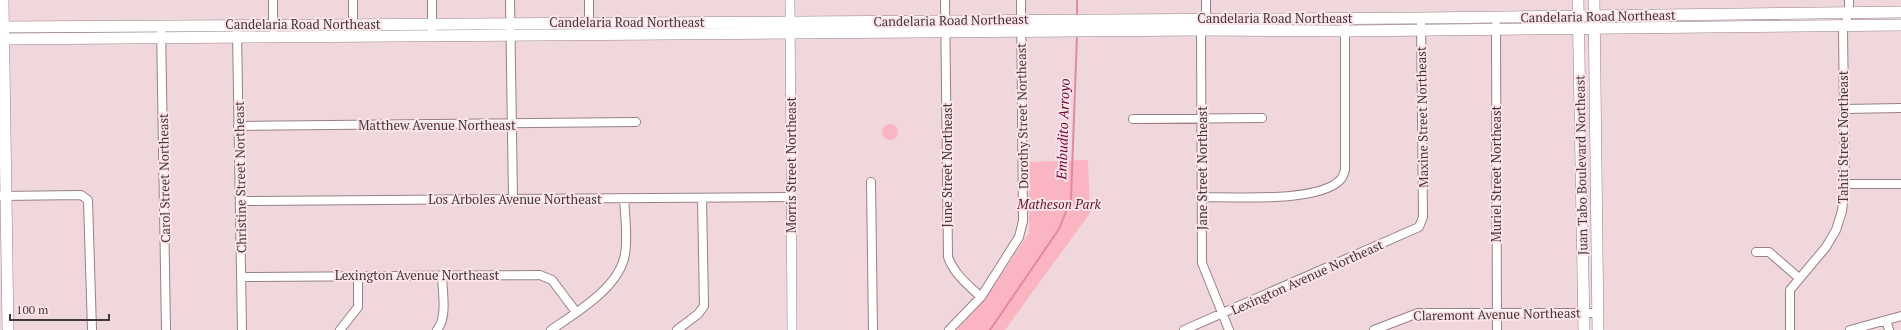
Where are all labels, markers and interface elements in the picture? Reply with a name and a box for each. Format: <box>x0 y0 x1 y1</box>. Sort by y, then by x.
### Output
street label: Candelaria Road Northeast <box>1520 6 1676 26</box>
street label: Candelaria Road Northeast <box>1197 9 1353 27</box>
street label: Candelaria Road Northeast <box>873 10 1029 30</box>
street label: Candelaria Road Northeast <box>549 13 705 31</box>
street label: Candelaria Road Northeast <box>225 15 381 33</box>
street label: Dorothy Street Northeast <box>1012 43 1032 189</box>
street label: Maxine Street Northeast <box>1412 46 1432 188</box>
street label: Tahiti Street Northeast <box>1834 70 1852 204</box>
street label: Juan Tabo Boulevard Northeast <box>1570 75 1592 255</box>
water label: Embudito Arroyo <box>1051 78 1074 181</box>
street label: Morris Street Northeast <box>782 96 800 233</box>
street label: Christine Street Northeast <box>230 101 250 253</box>
street label: June Street Northeast <box>938 102 956 227</box>
street label: Muriel Street Northeast <box>1487 105 1505 242</box>
street label: Jane Street Northeast <box>1193 106 1211 230</box>
street label: Carol Street Northeast <box>154 113 174 243</box>
street label: Matthew Avenue Northeast <box>358 116 516 134</box>
street label: Los Arboles Avenue Northeast <box>428 190 602 208</box>
park label: Matheson Park <box>1016 195 1101 213</box>
street label: Lexington Avenue Northeast <box>1228 235 1386 319</box>
street label: Lexington Avenue Northeast <box>335 266 500 284</box>
scale bar <box>10 296 109 322</box>
text: 100 m <box>16 302 49 317</box>
street label: Claremont Avenue Northeast <box>1413 304 1581 324</box>

